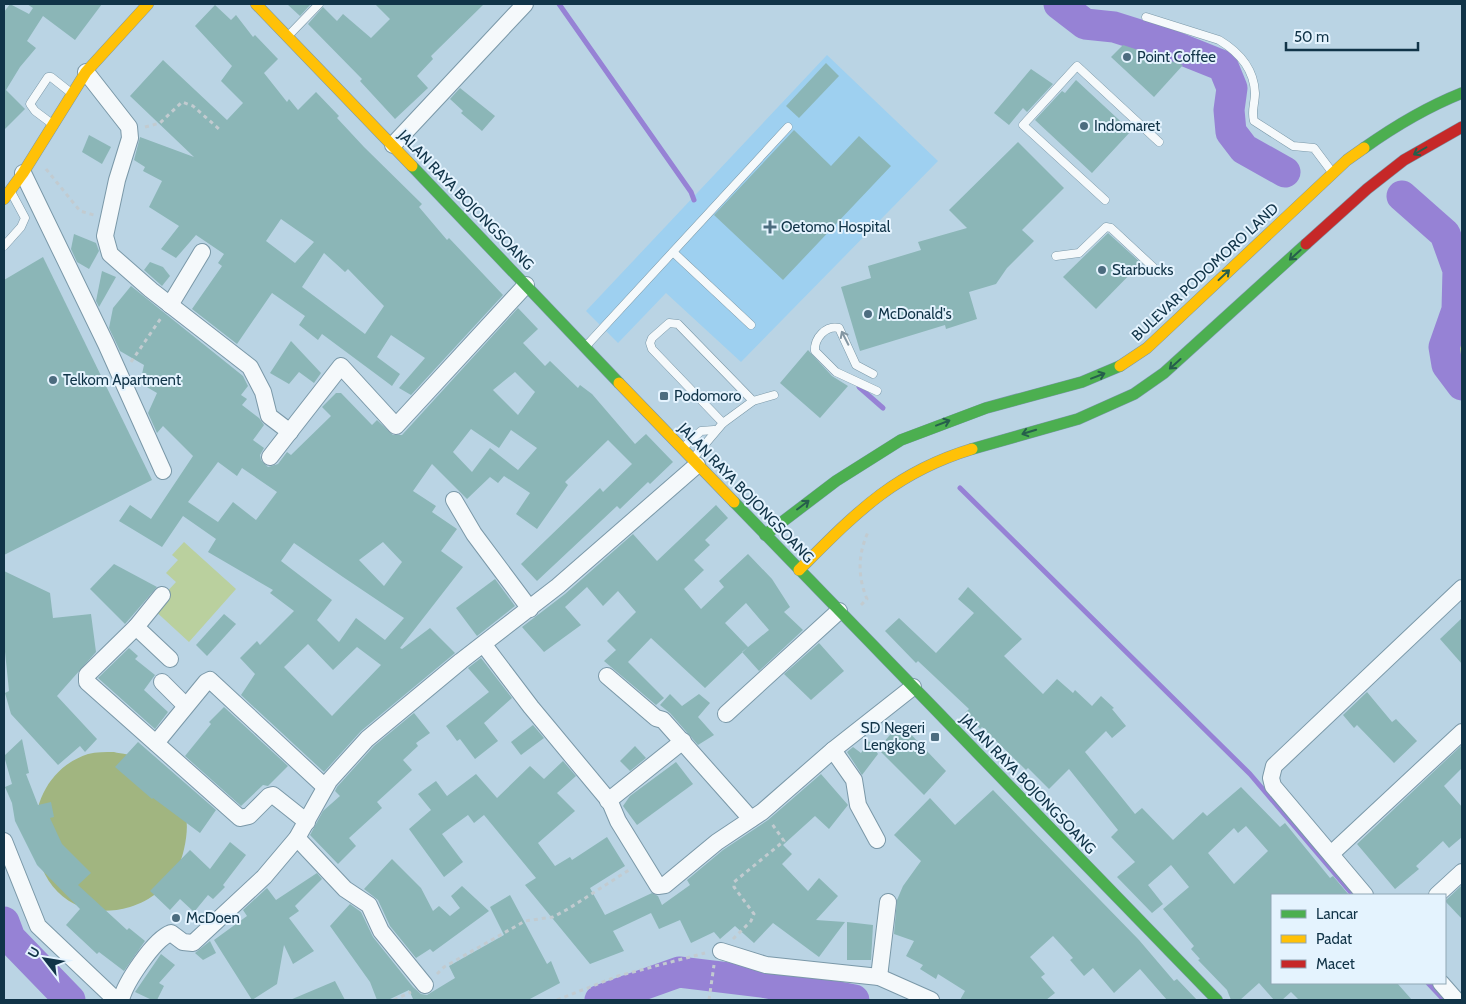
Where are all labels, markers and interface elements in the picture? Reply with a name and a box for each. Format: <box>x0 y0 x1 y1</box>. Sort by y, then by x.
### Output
scale bar <box>1286 20 1418 52</box>
text: 50 m <box>1294 28 1329 46</box>
place label: Point Coffee <box>1137 48 1216 66</box>
marker: Point Coffee <box>1121 51 1133 63</box>
place label: Indomaret <box>1094 117 1160 135</box>
marker: Indomaret <box>1078 120 1090 132</box>
street label: JALAN RAYA BOJONGSOANG <box>394 125 538 274</box>
one-way arrow <box>1413 146 1427 156</box>
street label: BULEVAR PODOMORO LAND <box>1128 199 1282 345</box>
place label: Oetomo Hospital <box>781 218 891 236</box>
marker: Oetomo Hospital <box>763 220 777 234</box>
one-way arrow <box>1288 249 1301 260</box>
place label: Starbucks <box>1112 261 1173 279</box>
marker: Starbucks <box>1096 264 1108 276</box>
one-way arrow <box>1218 269 1231 281</box>
place label: McDonald's <box>878 305 952 323</box>
marker: McDonald's <box>862 308 874 320</box>
one-way arrow <box>839 331 849 346</box>
one-way arrow <box>1168 358 1181 370</box>
one-way arrow <box>1090 370 1105 380</box>
place label: Telkom Apartment <box>63 371 181 389</box>
marker: Telkom Apartment <box>47 374 59 386</box>
place label: Podomoro <box>674 387 741 405</box>
marker: Podomoro <box>658 390 670 402</box>
street label: JALAN RAYA BOJONGSOANG <box>674 418 818 567</box>
one-way arrow <box>935 418 950 427</box>
one-way arrow <box>1021 427 1037 437</box>
one-way arrow <box>796 500 809 511</box>
street label: JALAN RAYA BOJONGSOANG <box>956 709 1100 858</box>
place label: SD Negeri Lengkong <box>861 719 926 754</box>
marker: SD Negeri Lengkong <box>929 731 941 743</box>
legend <box>1271 894 1446 984</box>
text: Lancar <box>1316 905 1358 923</box>
place label: McDoen <box>186 909 240 927</box>
marker: McDoen <box>170 912 182 924</box>
text: Padat <box>1316 930 1352 948</box>
north arrow <box>20 934 70 984</box>
text: U <box>24 943 44 961</box>
text: Macet <box>1316 955 1355 973</box>

